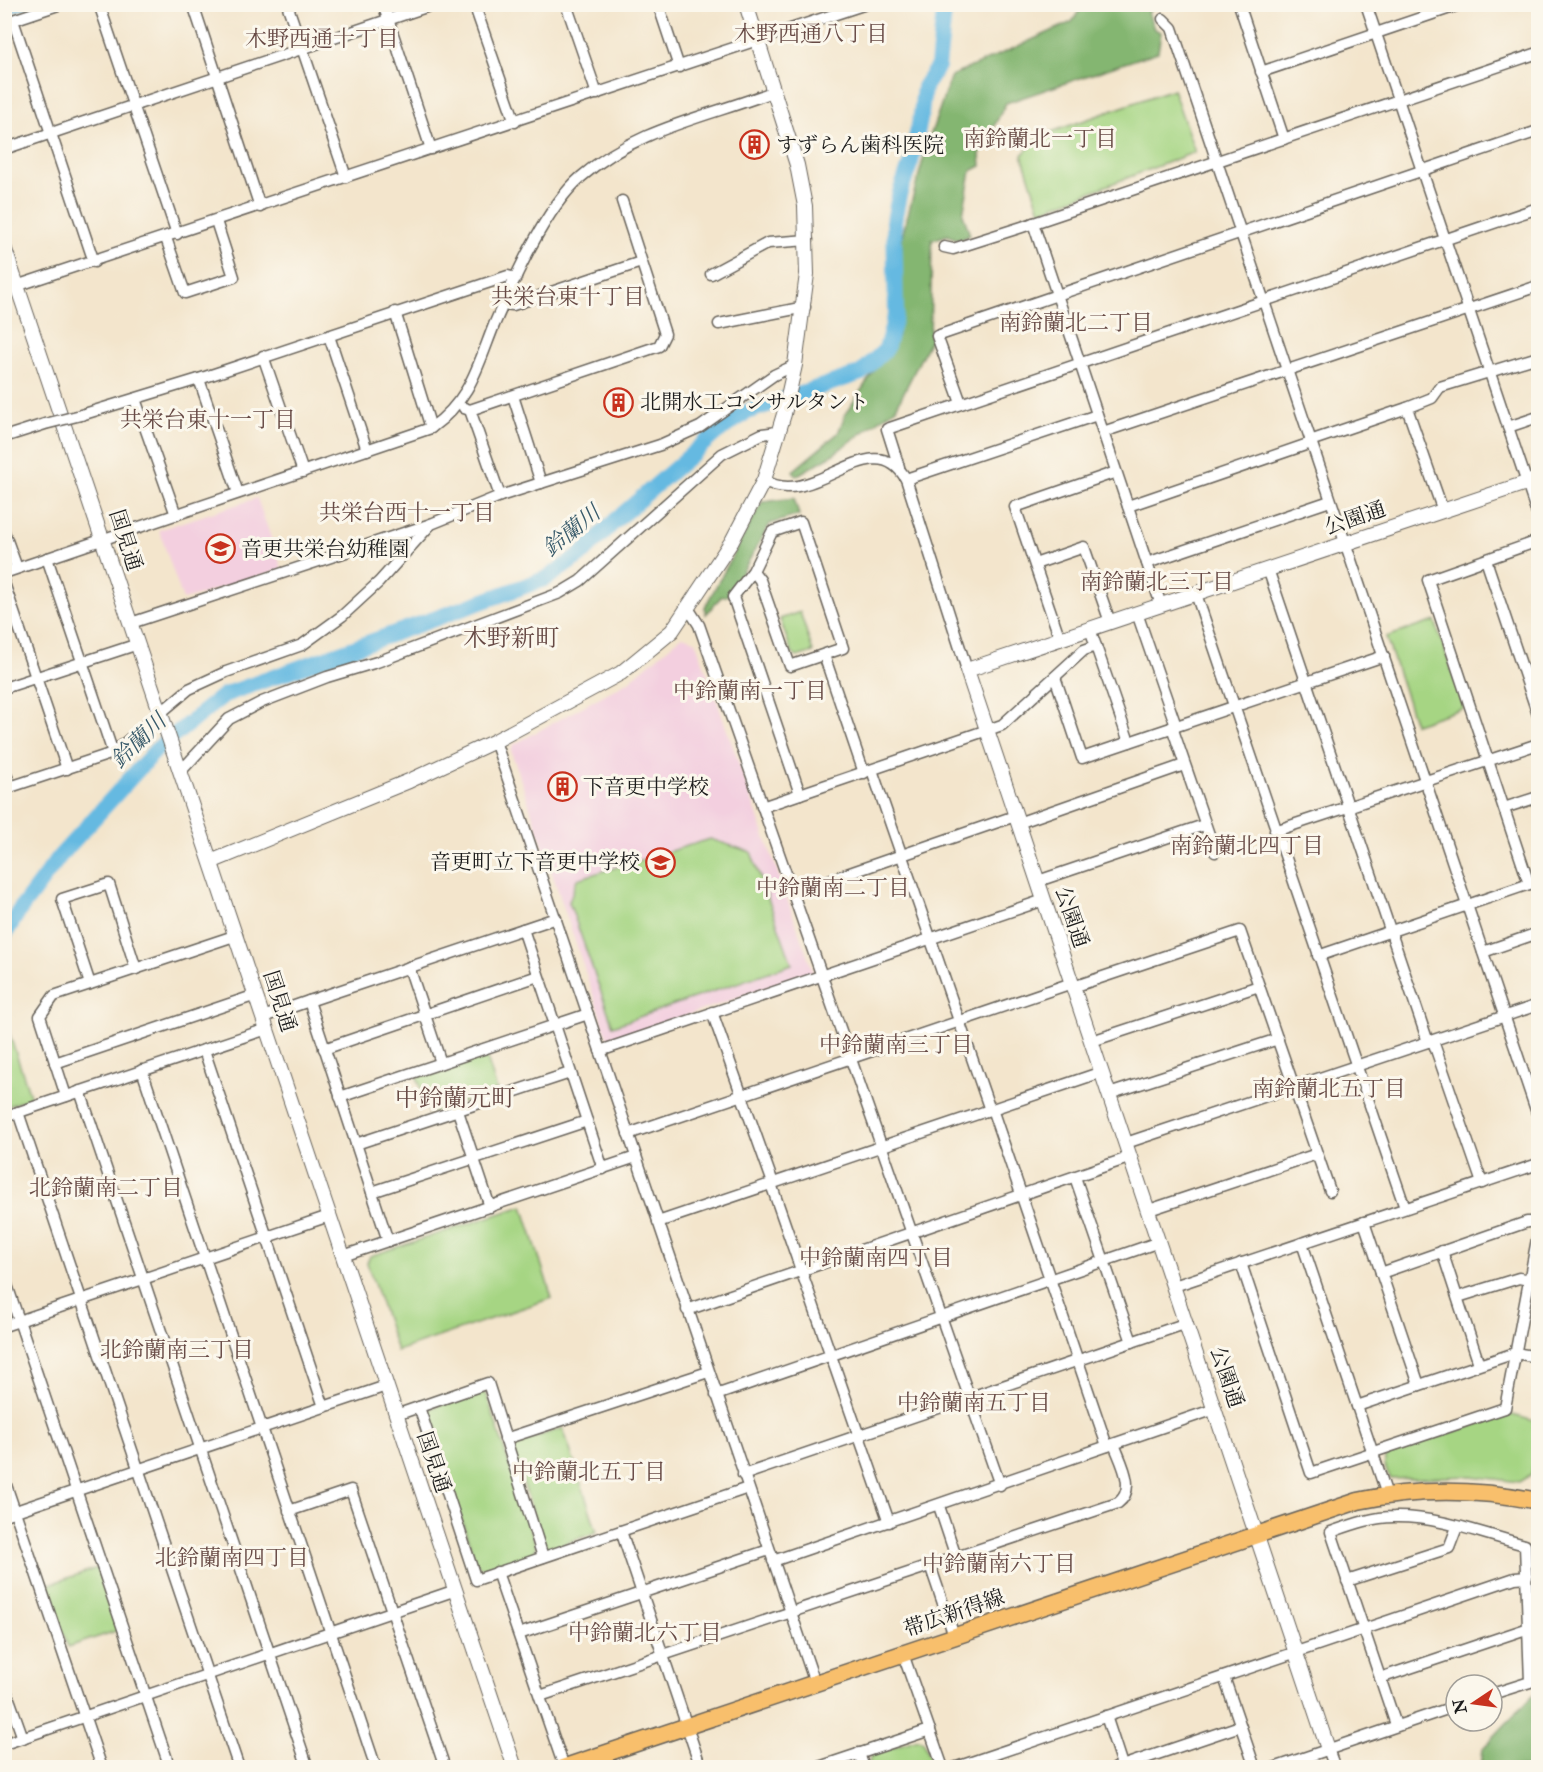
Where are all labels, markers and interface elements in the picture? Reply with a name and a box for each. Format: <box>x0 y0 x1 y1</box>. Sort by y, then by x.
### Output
district label: 木野西通八丁目 <box>734 20 888 48</box>
district label: 木野西通十丁目 <box>245 25 399 53</box>
district label: 南鈴蘭北一丁目 <box>963 125 1117 153</box>
building icon: すずらん歯科医院 <box>739 129 771 161</box>
place label: すずらん歯科医院 <box>776 132 944 159</box>
district label: 共栄台東十丁目 <box>491 283 645 311</box>
district label: 南鈴蘭北二丁目 <box>999 309 1153 337</box>
building icon: 北開水工コンサルタント <box>603 386 635 418</box>
place label: 北開水工コンサルタント <box>640 389 869 416</box>
district label: 共栄台東十一丁目 <box>120 406 296 434</box>
street label: 公園通 <box>1321 495 1389 541</box>
water label: 鈴蘭川 <box>537 498 608 562</box>
district label: 共栄台西十一丁目 <box>319 499 495 527</box>
street label: 国見通 <box>103 506 148 574</box>
school or university icon: 音更共栄台幼稚園 <box>204 533 236 565</box>
place label: 音更共栄台幼稚園 <box>241 536 409 563</box>
district label: 南鈴蘭北三丁目 <box>1080 568 1234 596</box>
district label: 木野新町 <box>463 623 559 654</box>
district label: 中鈴蘭南一丁目 <box>673 677 827 705</box>
water label: 鈴蘭川 <box>105 706 174 774</box>
building icon: 下音更中学校 <box>546 771 578 803</box>
place label: 下音更中学校 <box>583 774 709 801</box>
district label: 南鈴蘭北四丁目 <box>1170 832 1324 860</box>
school or university icon: 音更町立下音更中学校 <box>645 846 677 878</box>
place label: 音更町立下音更中学校 <box>430 849 640 876</box>
district label: 中鈴蘭南二丁目 <box>756 874 910 902</box>
street label: 公園通 <box>1049 883 1095 951</box>
street label: 国見通 <box>257 967 302 1035</box>
district label: 中鈴蘭南三丁目 <box>819 1031 973 1059</box>
district label: 南鈴蘭北五丁目 <box>1252 1075 1406 1103</box>
district label: 中鈴蘭元町 <box>395 1083 515 1114</box>
district label: 北鈴蘭南二丁目 <box>29 1174 183 1202</box>
district label: 中鈴蘭南四丁目 <box>799 1244 953 1272</box>
district label: 北鈴蘭南三丁目 <box>100 1336 254 1364</box>
street label: 公園通 <box>1204 1343 1250 1411</box>
district label: 中鈴蘭南五丁目 <box>897 1389 1051 1417</box>
street label: 国見通 <box>411 1428 457 1496</box>
district label: 中鈴蘭北五丁目 <box>512 1458 666 1486</box>
district label: 北鈴蘭南四丁目 <box>155 1544 309 1572</box>
district label: 中鈴蘭南六丁目 <box>922 1550 1076 1578</box>
street label: 帯広新得線 <box>900 1584 1008 1643</box>
district label: 中鈴蘭北六丁目 <box>568 1619 722 1647</box>
north arrow <box>1444 1673 1504 1733</box>
text: N <box>1449 1696 1472 1716</box>

